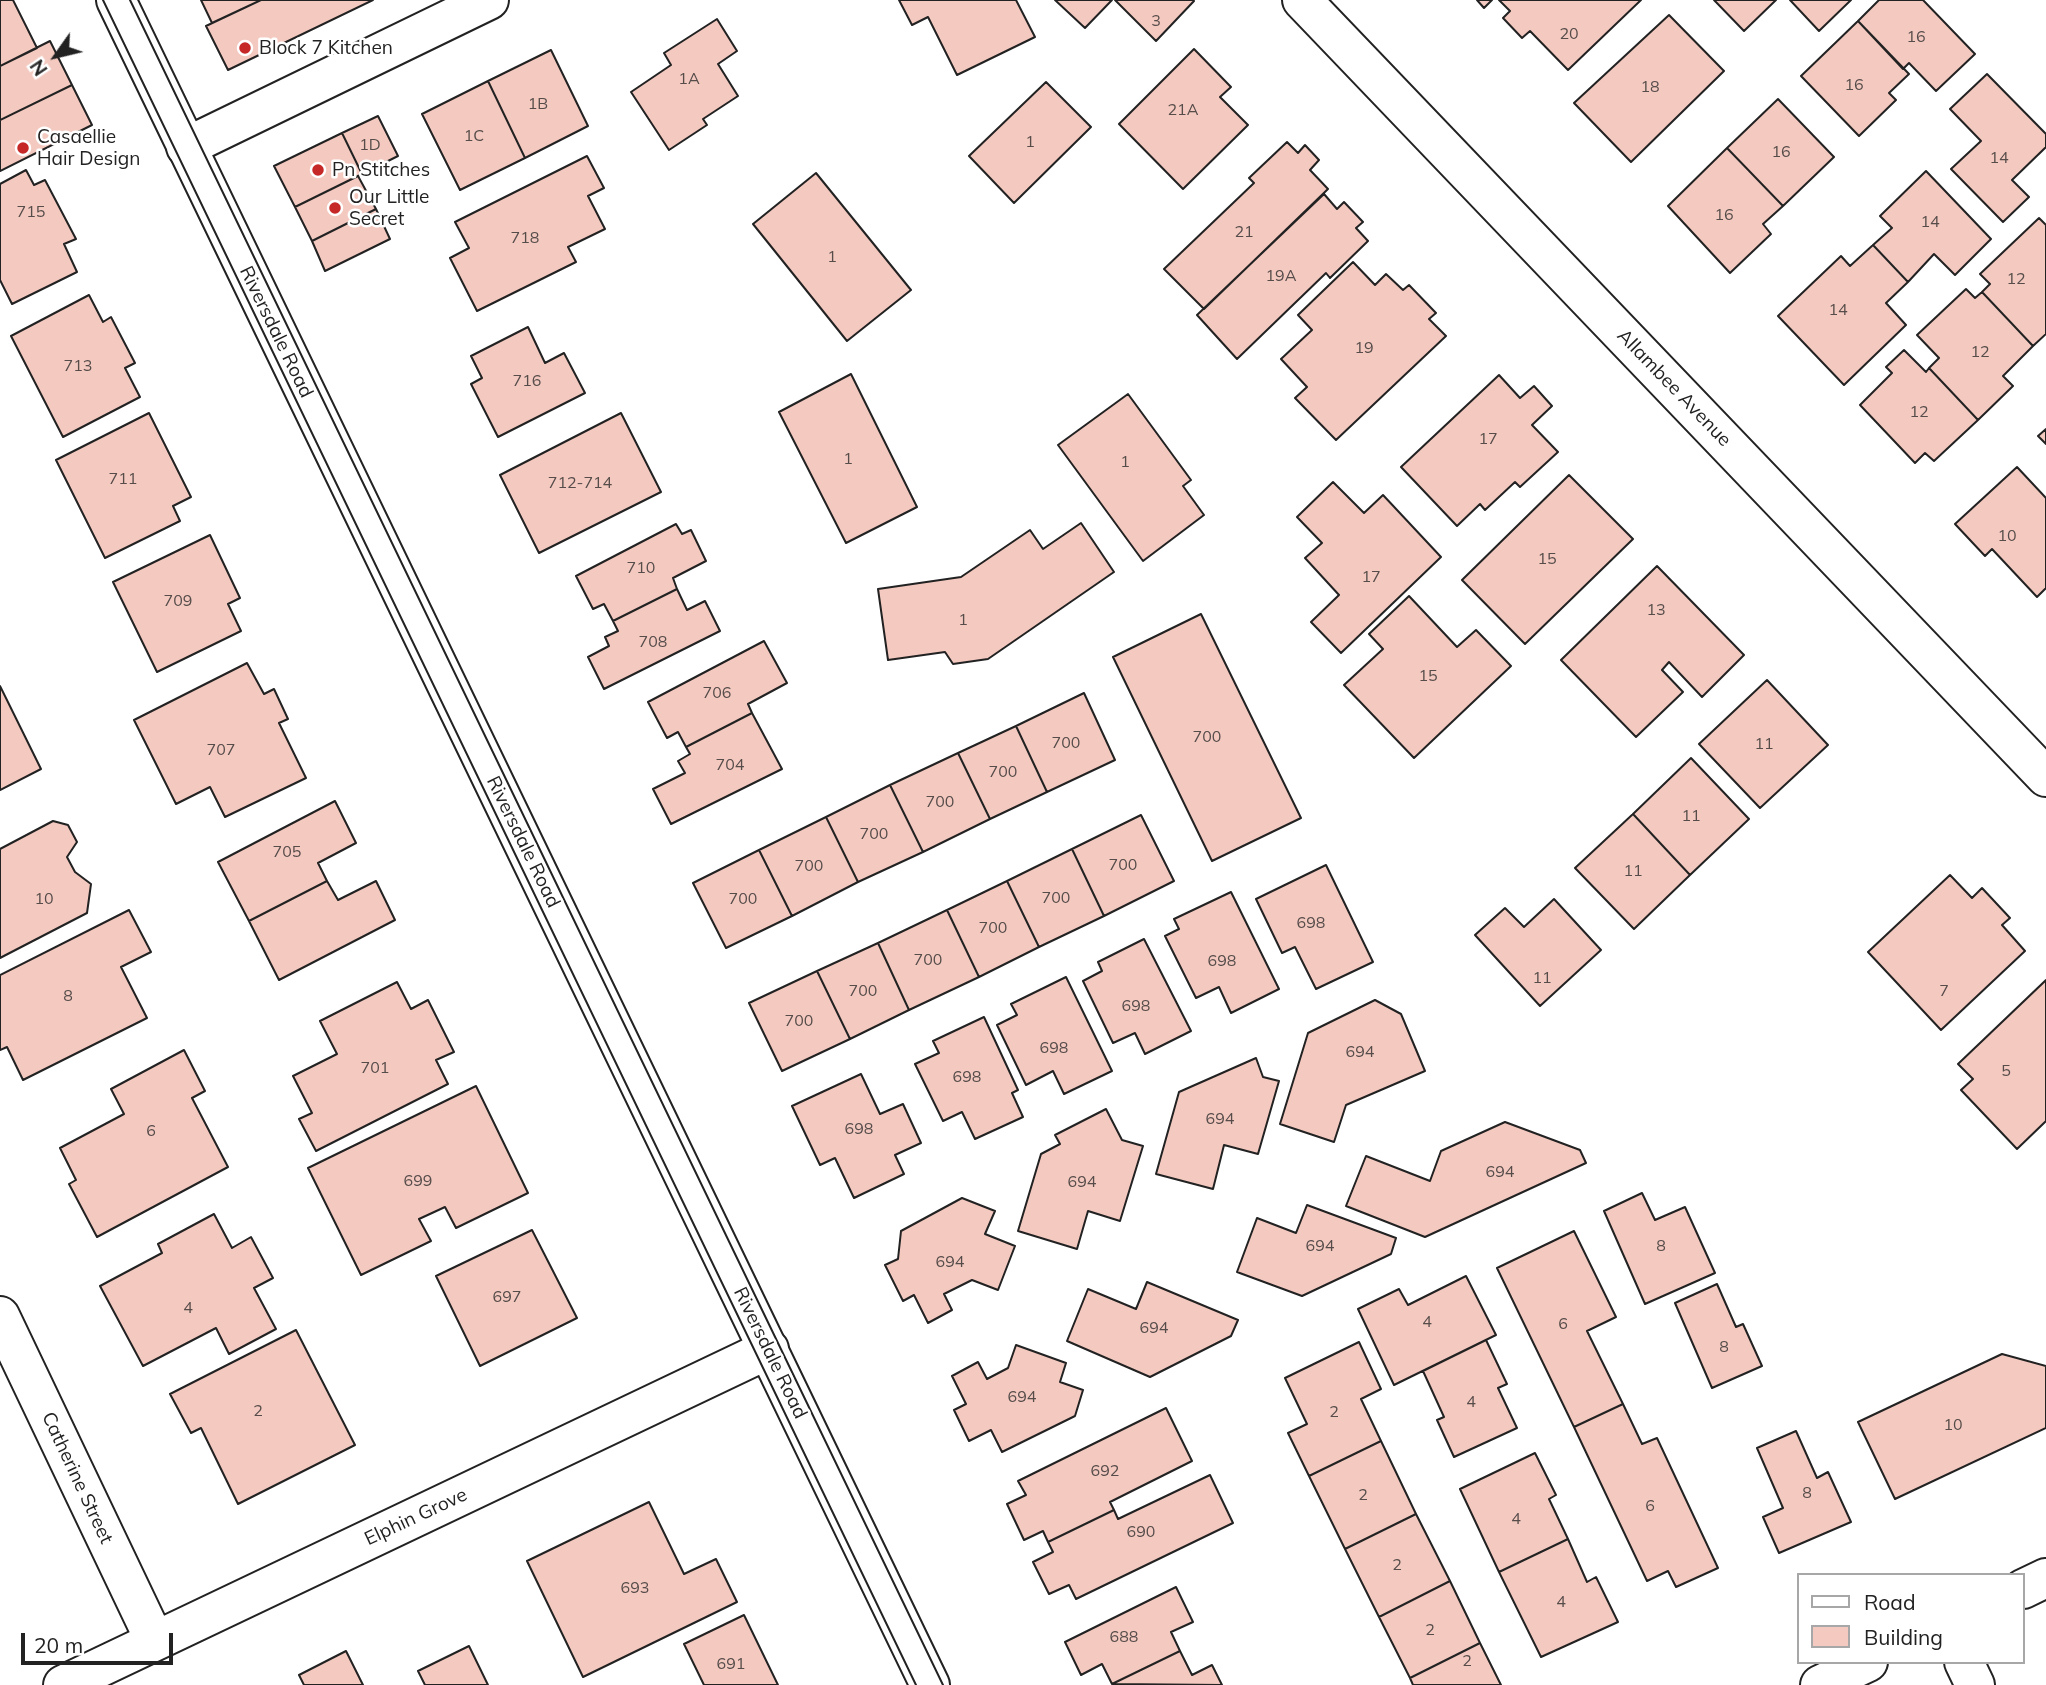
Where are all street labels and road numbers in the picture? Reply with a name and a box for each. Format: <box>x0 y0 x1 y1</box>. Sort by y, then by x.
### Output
street label: Riversdale Road <box>234 263 318 401</box>
street label: Allambee Avenue <box>1612 325 1736 451</box>
street label: Riversdale Road <box>481 773 565 911</box>
street label: Riversdale Road <box>728 1284 812 1422</box>
street label: Catherine Street <box>37 1409 117 1547</box>
street label: Elphin Grove <box>361 1483 471 1551</box>

